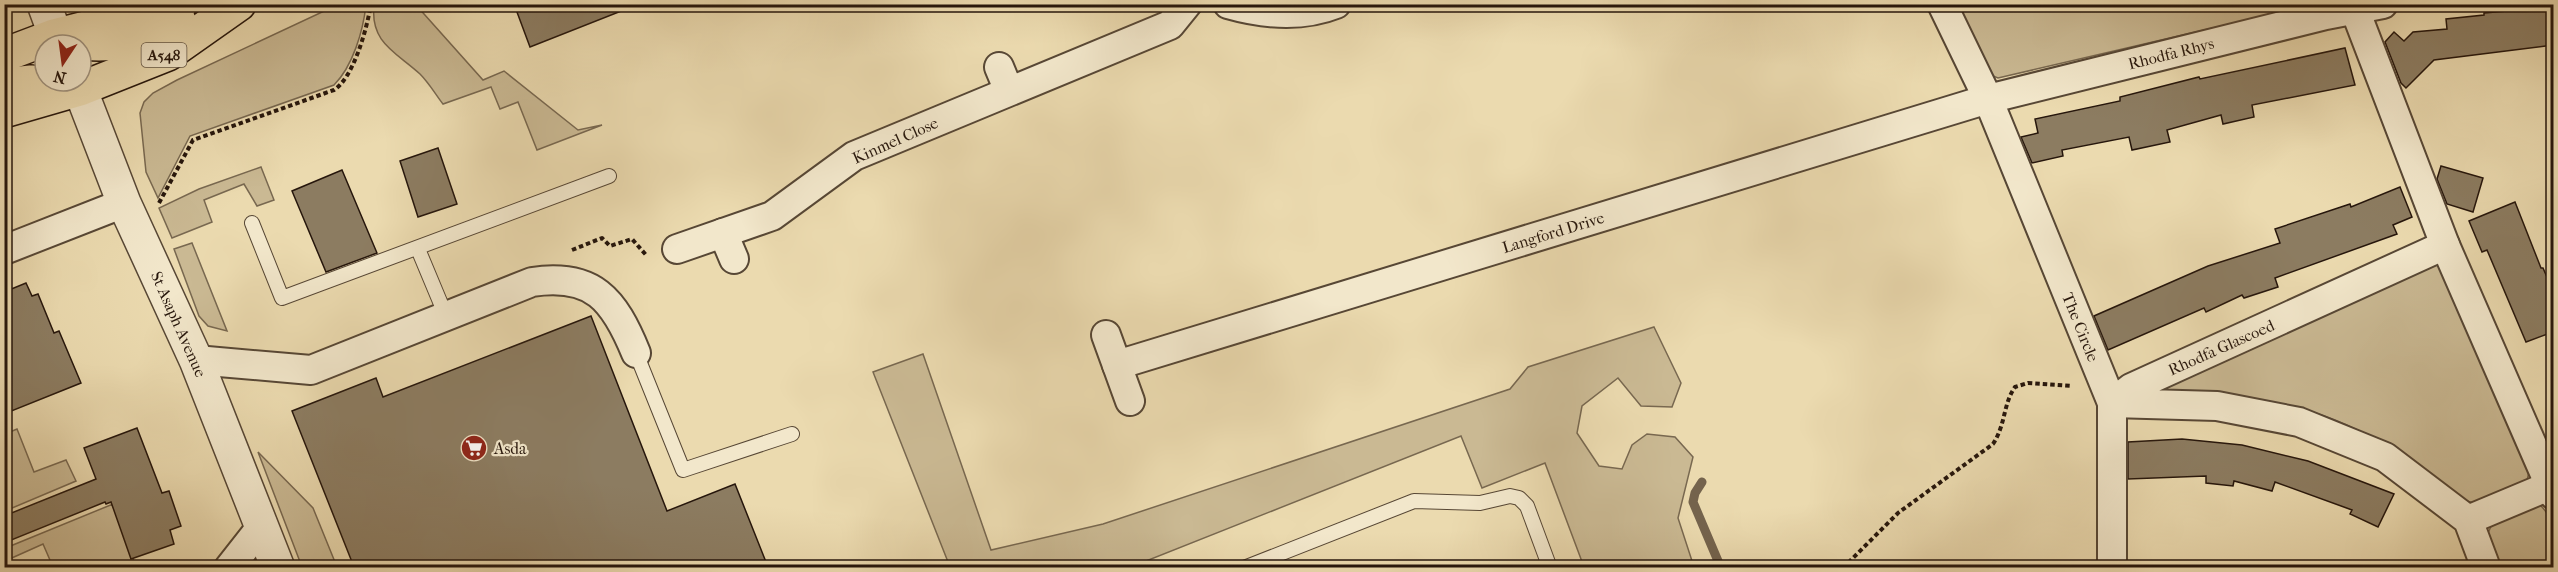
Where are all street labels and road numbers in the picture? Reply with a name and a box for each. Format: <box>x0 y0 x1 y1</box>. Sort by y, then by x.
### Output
street label: Rhodfa Rhys <box>2126 34 2216 73</box>
road number: A548 <box>142 43 186 67</box>
street label: Kinmel Close <box>849 113 941 168</box>
street label: Langford Drive <box>1500 208 1607 257</box>
street label: St Asaph Avenue <box>147 268 210 380</box>
street label: The Circle <box>2058 290 2103 365</box>
street label: Rhodfa Glascoed <box>2165 315 2278 379</box>

